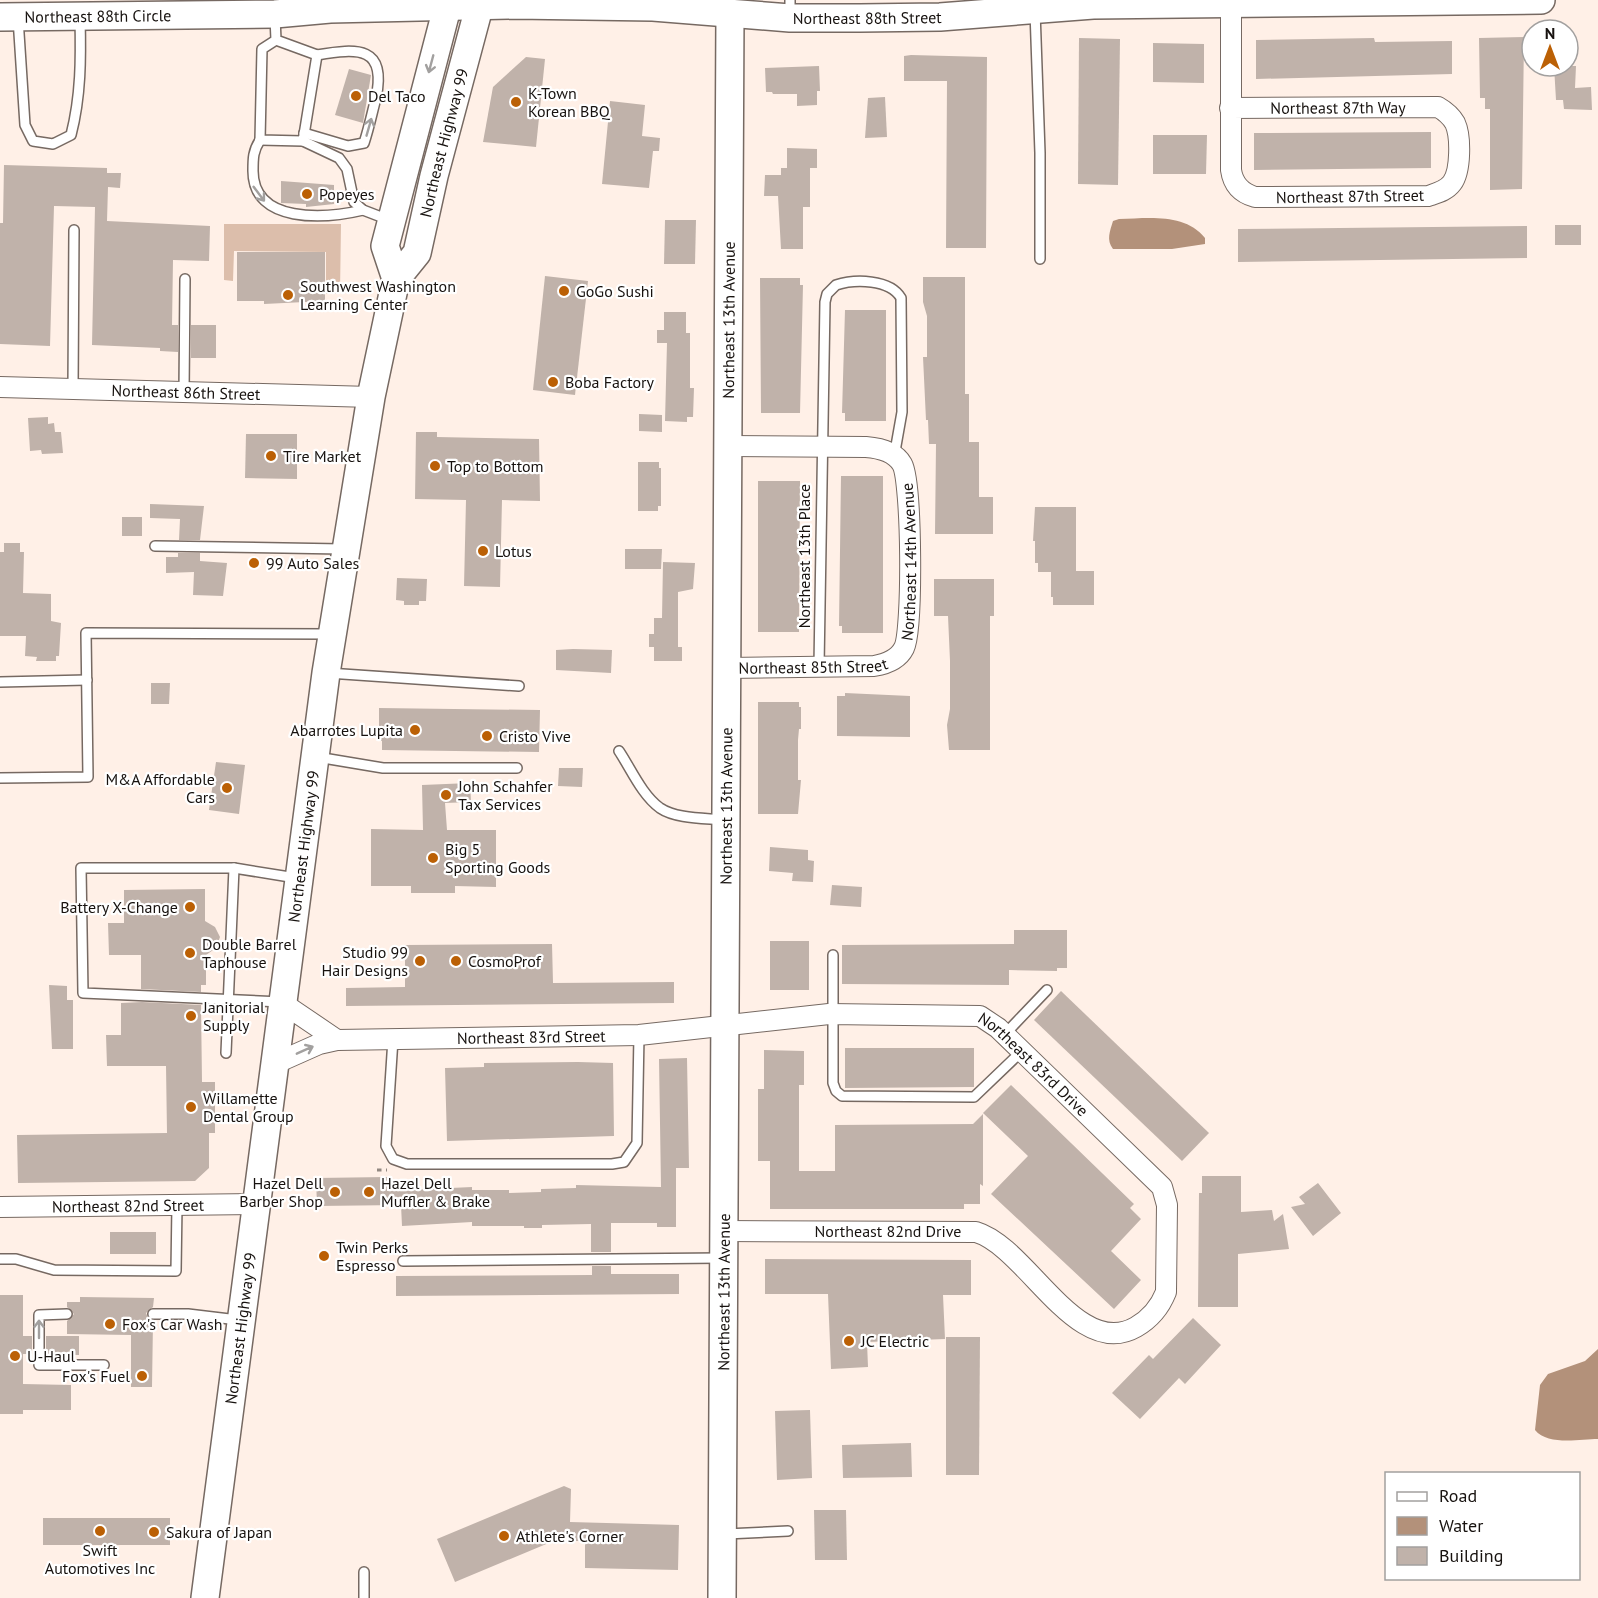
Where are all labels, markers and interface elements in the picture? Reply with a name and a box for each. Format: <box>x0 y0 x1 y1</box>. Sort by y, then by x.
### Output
street label: Northeast 88th Circle <box>24 5 172 27</box>
street label: Northeast 88th Street <box>793 7 942 28</box>
north arrow <box>1520 18 1580 78</box>
text: N <box>1545 23 1555 43</box>
one-way arrow <box>424 54 436 73</box>
street label: Northeast Highway 99 <box>415 66 472 219</box>
place label: K-Town Korean BBQ <box>528 83 611 121</box>
place label: Del Taco <box>368 86 426 106</box>
marker: Del Taco <box>349 89 363 103</box>
marker: K-Town Korean BBQ <box>509 95 523 109</box>
street label: Northeast 87th Way <box>1270 97 1406 118</box>
one-way arrow <box>364 118 375 137</box>
place label: Popeyes <box>319 184 375 204</box>
street label: Northeast 87th Street <box>1276 185 1425 207</box>
one-way arrow <box>253 186 266 202</box>
marker: Popeyes <box>300 187 314 201</box>
street label: Northeast 13th Avenue <box>718 241 739 399</box>
place label: Southwest Washington Learning Center <box>300 276 456 314</box>
place label: GoGo Sushi <box>576 281 654 301</box>
marker: GoGo Sushi <box>557 284 571 298</box>
marker: Southwest Washington Learning Center <box>281 288 295 302</box>
place label: Boba Factory <box>565 372 654 392</box>
marker: Boba Factory <box>546 375 560 389</box>
street label: Northeast 86th Street <box>111 380 261 404</box>
place label: Tire Market <box>283 446 362 466</box>
marker: Tire Market <box>264 449 278 463</box>
place label: Top to Bottom <box>447 456 544 476</box>
marker: Top to Bottom <box>428 459 442 473</box>
street label: Northeast 14th Avenue <box>896 482 920 642</box>
street label: Northeast 13th Place <box>794 484 814 628</box>
place label: Lotus <box>495 541 532 561</box>
marker: Lotus <box>476 544 490 558</box>
place label: 99 Auto Sales <box>266 553 360 573</box>
marker: 99 Auto Sales <box>247 556 261 570</box>
street label: Northeast 85th Street <box>738 653 891 678</box>
place label: Abarrotes Lupita <box>290 720 403 740</box>
marker: Abarrotes Lupita <box>408 723 422 737</box>
place label: Cristo Vive <box>499 726 571 746</box>
street label: Northeast 13th Avenue <box>716 727 736 885</box>
marker: Cristo Vive <box>480 729 494 743</box>
place label: M&A Affordable Cars <box>105 769 215 807</box>
street label: Northeast Highway 99 <box>283 769 323 923</box>
place label: John Schahfer Tax Services <box>457 776 553 814</box>
marker: M&A Affordable Cars <box>220 781 234 795</box>
marker: John Schahfer Tax Services <box>439 788 453 802</box>
place label: Big 5 Sporting Goods <box>445 839 551 877</box>
marker: Big 5 Sporting Goods <box>426 851 440 865</box>
place label: Battery X-Change <box>60 897 178 917</box>
marker: Battery X-Change <box>183 900 197 914</box>
place label: Double Barrel Taphouse <box>202 934 297 972</box>
place label: Studio 99 Hair Designs <box>322 942 408 980</box>
marker: Double Barrel Taphouse <box>183 946 197 960</box>
place label: CosmoProf <box>468 951 542 971</box>
marker: Studio 99 Hair Designs <box>413 954 427 968</box>
marker: CosmoProf <box>449 954 463 968</box>
place label: Janitorial Supply <box>202 997 265 1035</box>
street label: Northeast 83rd Drive <box>975 1008 1093 1120</box>
marker: Janitorial Supply <box>184 1009 198 1023</box>
street label: Northeast 83rd Street <box>457 1026 606 1048</box>
one-way arrow <box>295 1044 313 1056</box>
place label: Willamette Dental Group <box>203 1088 294 1126</box>
marker: Willamette Dental Group <box>184 1100 198 1114</box>
place label: Hazel Dell Barber Shop <box>239 1173 323 1211</box>
place label: Hazel Dell Muffler & Brake <box>381 1173 490 1211</box>
marker: Hazel Dell Barber Shop <box>328 1185 342 1199</box>
marker: Hazel Dell Muffler & Brake <box>362 1185 376 1199</box>
street label: Northeast 82nd Street <box>52 1195 205 1216</box>
street label: Northeast 13th Avenue <box>713 1213 734 1371</box>
street label: Northeast 82nd Drive <box>815 1221 961 1241</box>
place label: Twin Perks Espresso <box>336 1237 409 1275</box>
marker: Twin Perks Espresso <box>317 1249 331 1263</box>
street label: Northeast Highway 99 <box>220 1251 260 1405</box>
place label: Fox's Car Wash <box>122 1314 222 1334</box>
marker: Fox's Car Wash <box>103 1317 117 1331</box>
one-way arrow <box>33 1320 45 1340</box>
place label: JC Electric <box>860 1331 929 1351</box>
marker: JC Electric <box>842 1334 856 1348</box>
place label: U-Haul <box>27 1346 76 1366</box>
marker: U-Haul <box>8 1349 22 1363</box>
place label: Fox's Fuel <box>62 1366 130 1386</box>
marker: Fox's Fuel <box>135 1369 149 1383</box>
legend <box>1385 1472 1580 1580</box>
text: Road <box>1439 1484 1477 1507</box>
text: Water <box>1439 1514 1483 1537</box>
place label: Sakura of Japan <box>166 1522 272 1542</box>
marker: Swift Automotives Inc <box>93 1524 107 1538</box>
marker: Sakura of Japan <box>147 1525 161 1539</box>
place label: Athlete's Corner <box>516 1526 624 1546</box>
marker: Athlete's Corner <box>497 1529 511 1543</box>
place label: Swift Automotives Inc <box>45 1540 155 1578</box>
text: Building <box>1439 1544 1503 1567</box>

